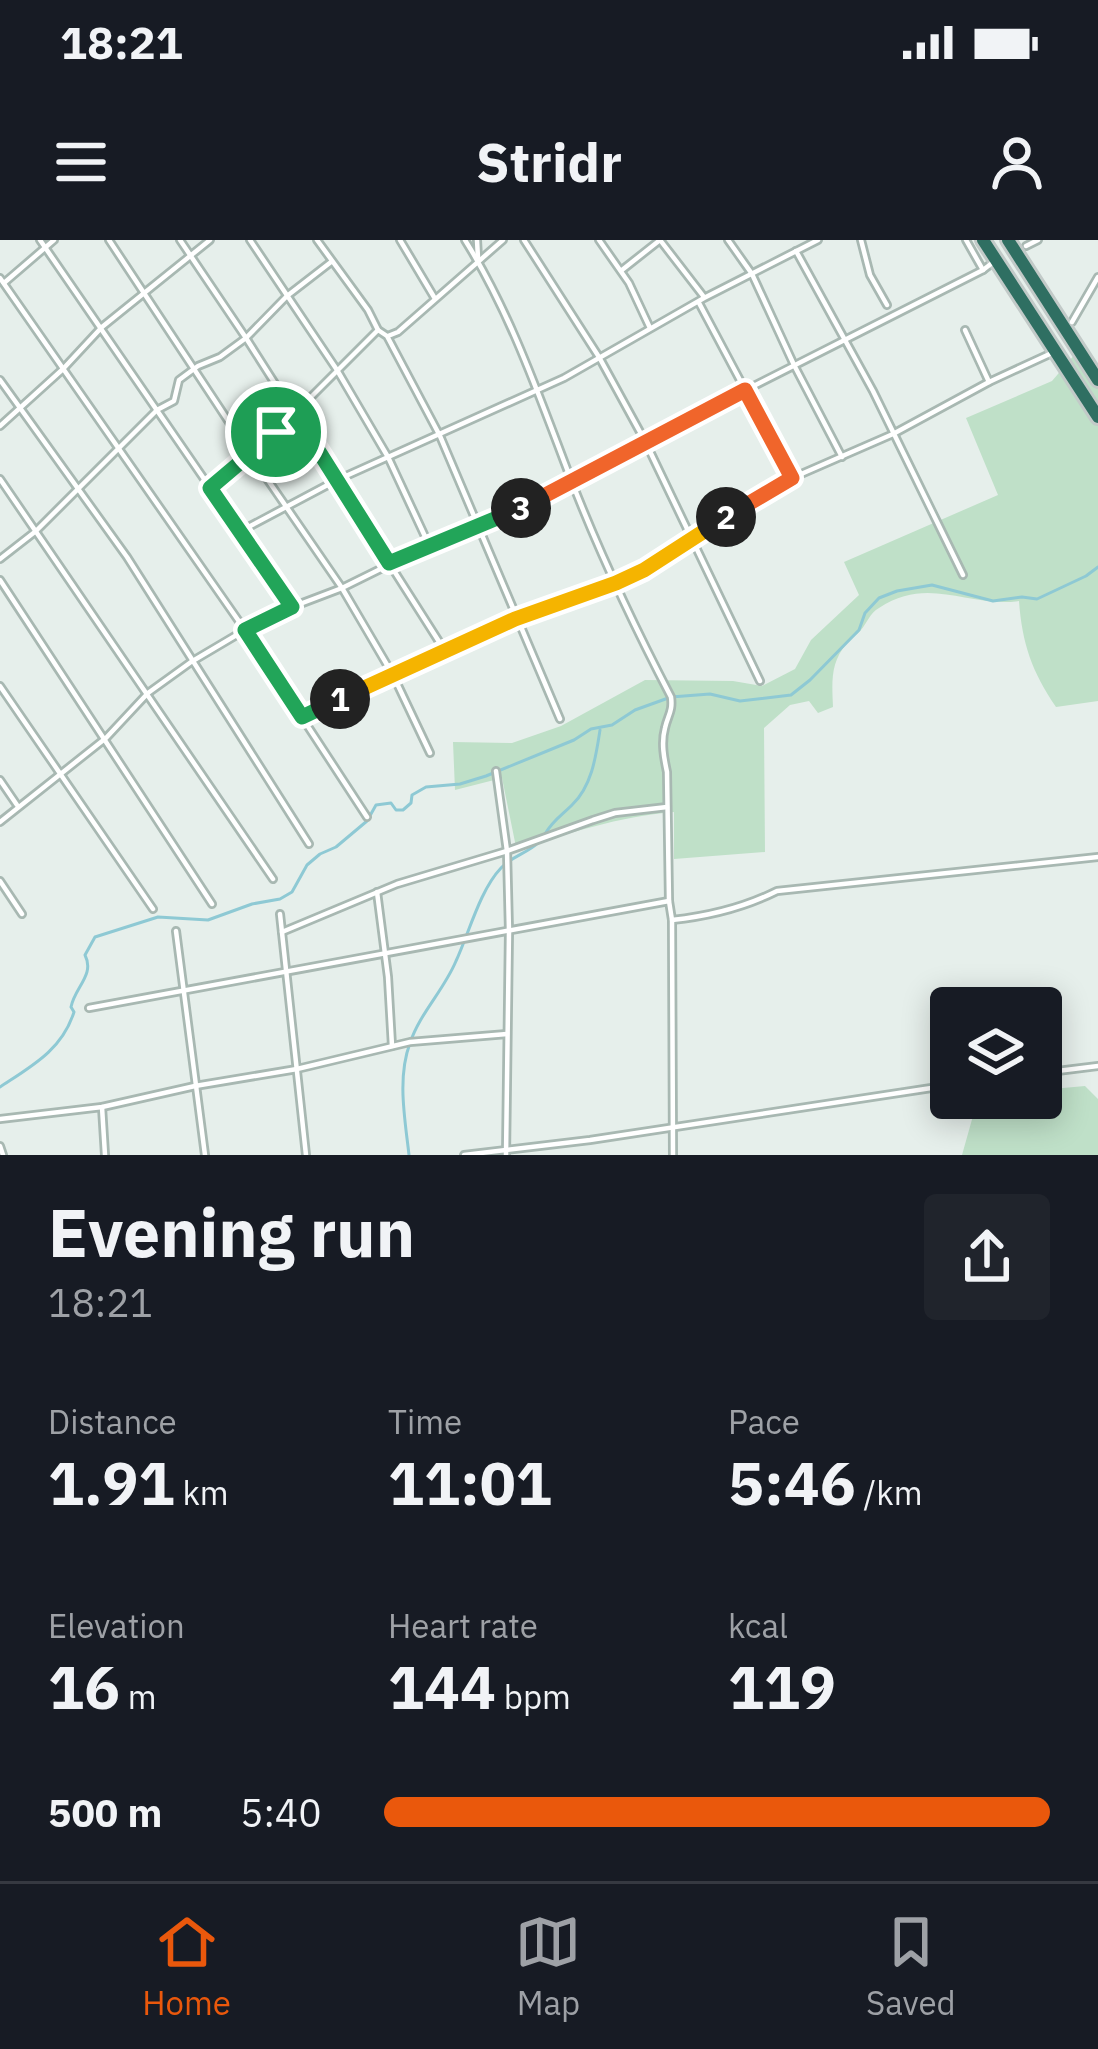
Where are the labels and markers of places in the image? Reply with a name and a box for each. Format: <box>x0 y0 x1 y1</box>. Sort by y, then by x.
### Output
pin <box>225 381 327 483</box>
pin: 3 <box>491 478 551 538</box>
pin: 2 <box>696 487 756 547</box>
pin: 1 <box>310 669 370 729</box>

